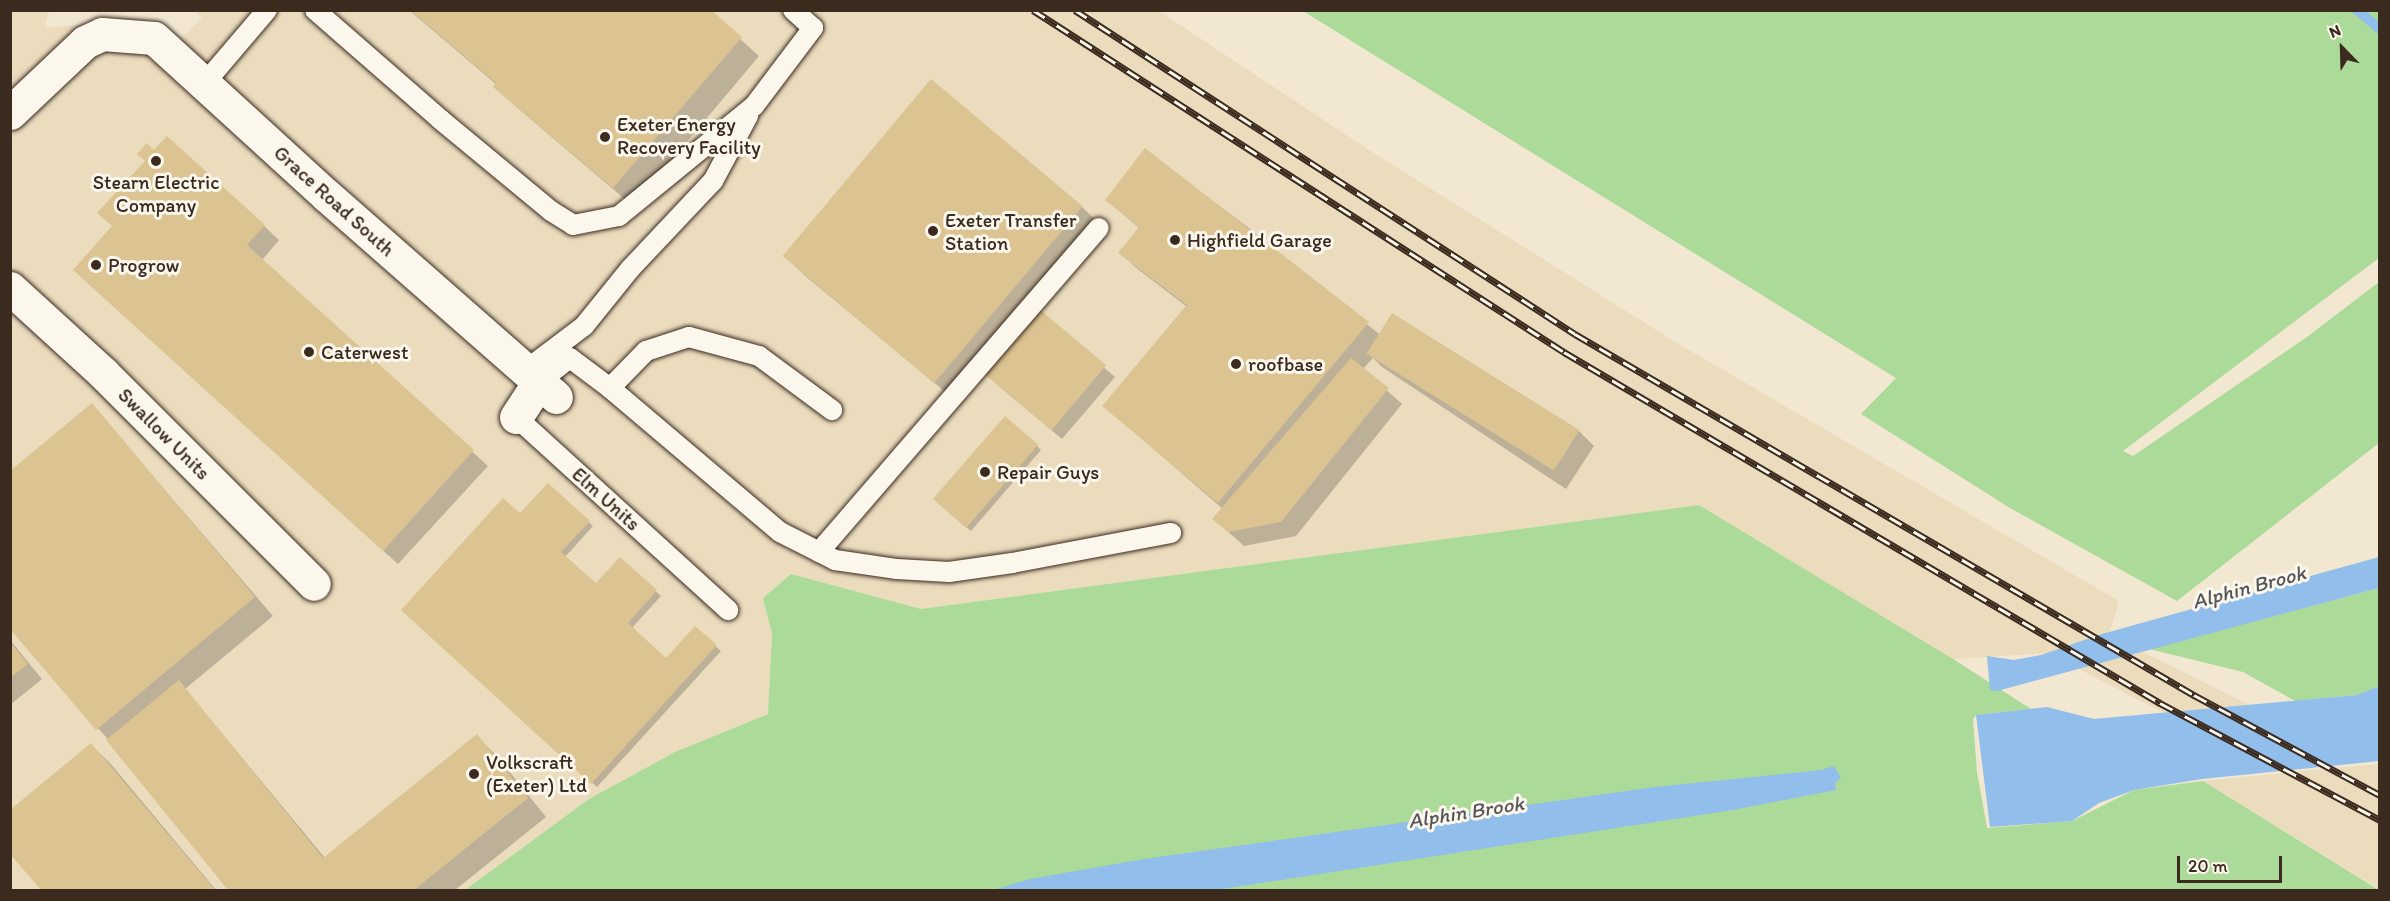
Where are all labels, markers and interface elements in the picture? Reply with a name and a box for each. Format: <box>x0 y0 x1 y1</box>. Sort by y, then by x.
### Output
north arrow <box>2312 18 2372 78</box>
text: N <box>2326 20 2343 42</box>
place label: Exeter Energy Recovery Facility <box>617 113 761 160</box>
marker: Exeter Energy Recovery Facility <box>598 130 612 144</box>
street label: Grace Road South <box>269 141 399 261</box>
marker: Stearn Electric Company <box>149 154 163 168</box>
place label: Stearn Electric Company <box>93 170 219 217</box>
place label: Exeter Transfer Station <box>945 208 1077 255</box>
marker: Exeter Transfer Station <box>926 224 940 238</box>
place label: Highfield Garage <box>1187 228 1332 252</box>
marker: Highfield Garage <box>1168 233 1182 247</box>
place label: Progrow <box>108 253 179 277</box>
marker: Progrow <box>89 258 103 272</box>
place label: Caterwest <box>321 340 408 364</box>
marker: Caterwest <box>302 345 316 359</box>
place label: roofbase <box>1248 352 1323 376</box>
marker: roofbase <box>1229 357 1243 371</box>
street label: Swallow Units <box>113 383 215 485</box>
place label: Repair Guys <box>997 460 1099 484</box>
street label: Elm Units <box>567 462 645 536</box>
marker: Repair Guys <box>978 465 992 479</box>
water label: Alphin Brook <box>2189 560 2309 614</box>
place label: Volkscraft (Exeter) Ltd <box>486 750 587 797</box>
marker: Volkscraft (Exeter) Ltd <box>467 767 481 781</box>
water label: Alphin Brook <box>1406 790 1526 834</box>
scale bar <box>2180 844 2285 882</box>
text: 20 m <box>2188 855 2228 877</box>

